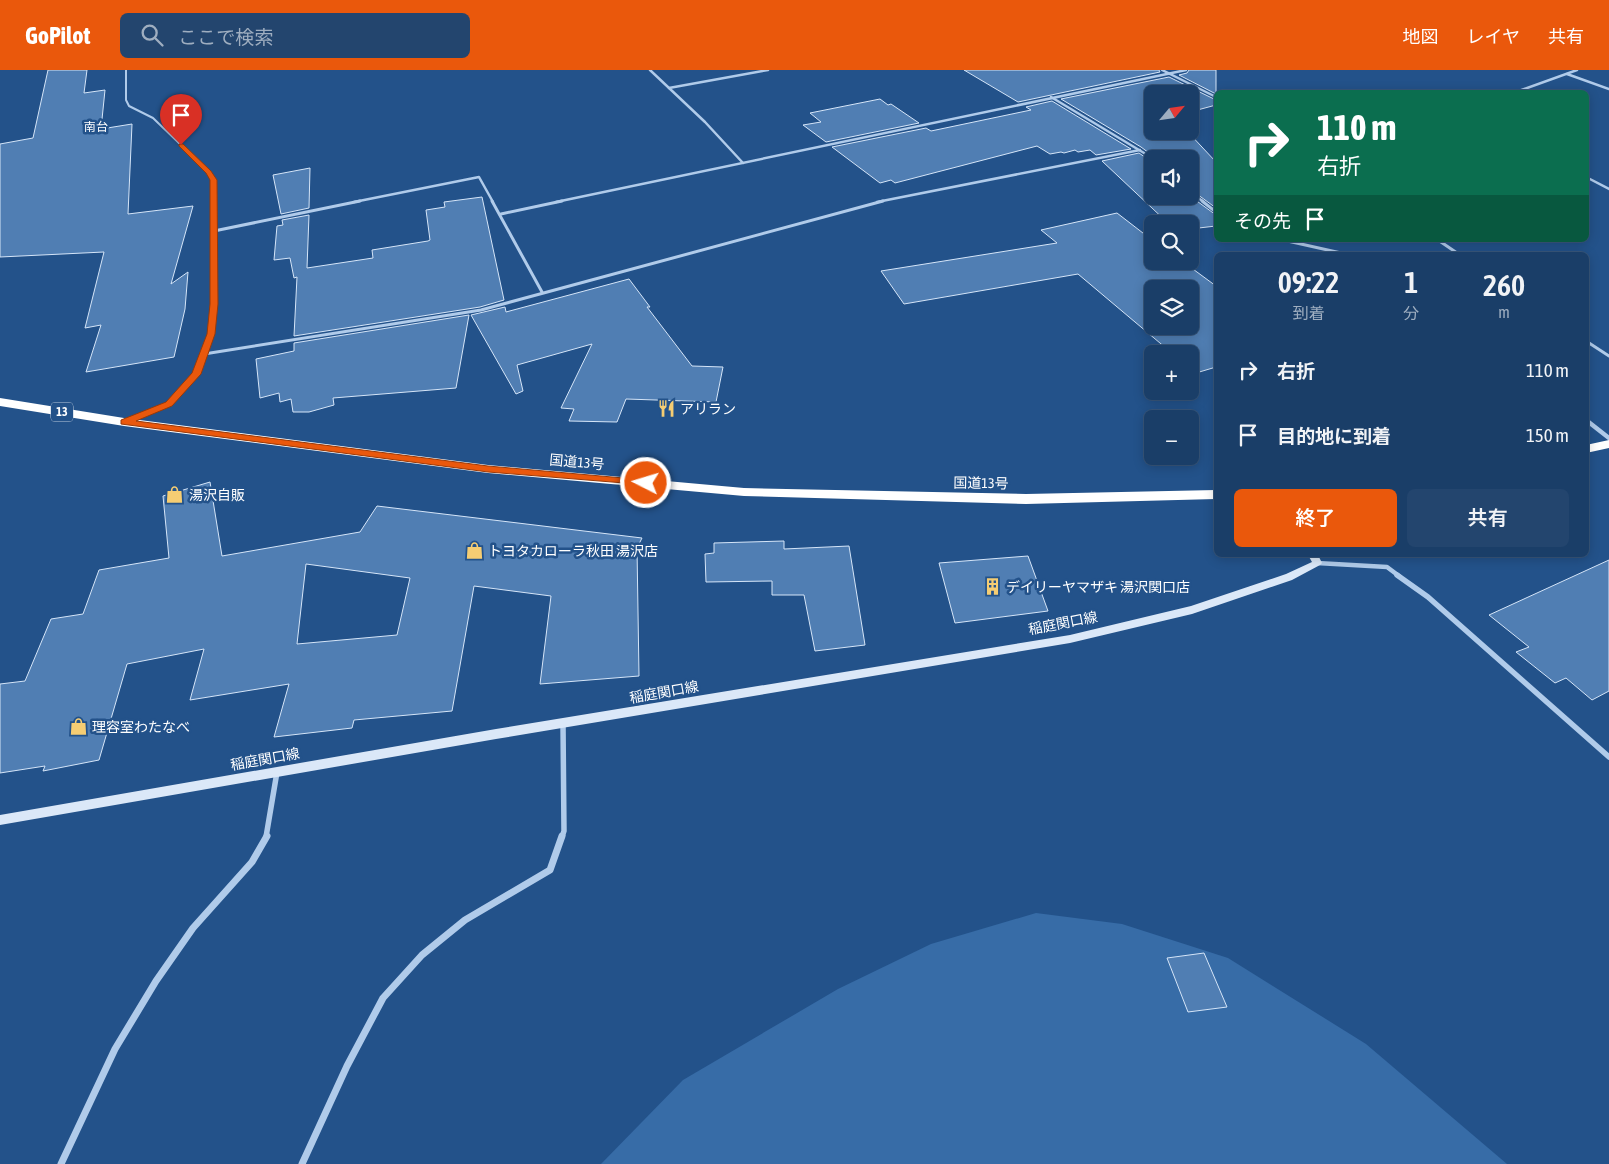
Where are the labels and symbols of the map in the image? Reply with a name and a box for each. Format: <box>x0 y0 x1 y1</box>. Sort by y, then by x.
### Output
north arrow <box>1144 85 1199 140</box>
pin <box>160 94 202 145</box>
district label: 南台 <box>84 120 108 134</box>
restaurant icon: アリラン <box>656 399 676 419</box>
place label: アリラン <box>680 401 736 417</box>
road number: 13 <box>51 402 73 422</box>
street label: 国道13号 <box>549 452 605 472</box>
position arrow <box>619 456 671 508</box>
street label: 国道13号 <box>953 475 1009 491</box>
shop icon: 湯沢自販 <box>165 485 185 505</box>
place label: 湯沢自販 <box>189 487 245 503</box>
shop icon: トヨタカローラ秋田 湯沢店 <box>464 541 484 561</box>
place label: トヨタカローラ秋田 湯沢店 <box>488 543 658 559</box>
building icon: デイリーヤマザキ 湯沢関口店 <box>982 577 1002 597</box>
place label: デイリーヤマザキ 湯沢関口店 <box>1006 579 1190 595</box>
street label: 稲庭関口線 <box>1027 608 1099 638</box>
street label: 稲庭関口線 <box>628 678 700 706</box>
shop icon: 理容室わたなべ <box>68 717 88 737</box>
place label: 理容室わたなべ <box>92 719 190 735</box>
street label: 稲庭関口線 <box>229 745 301 773</box>

